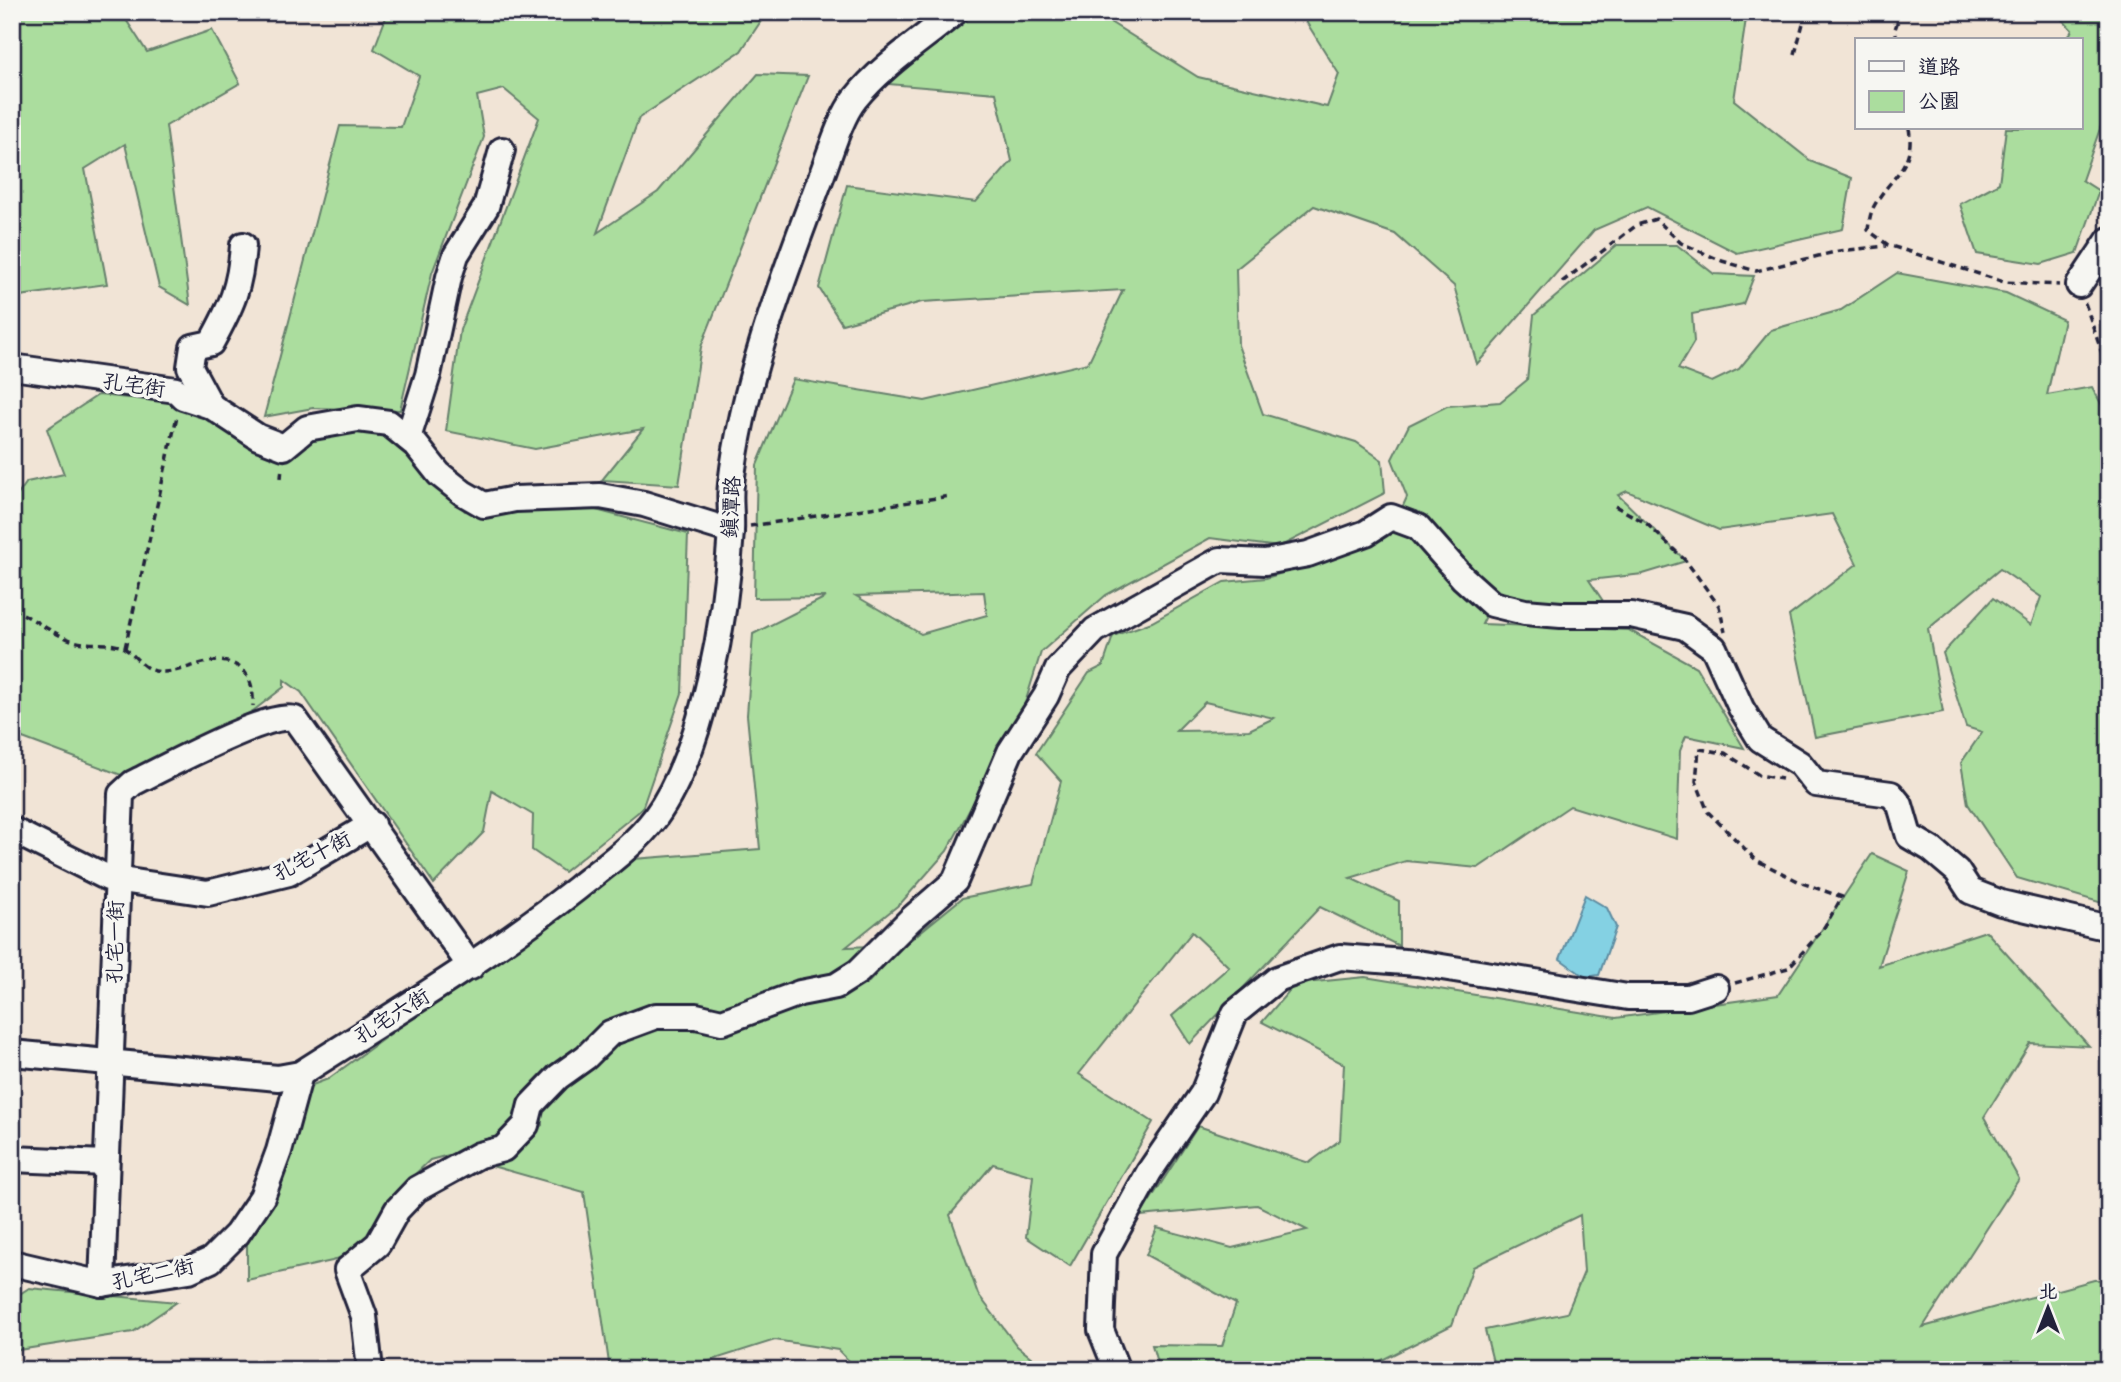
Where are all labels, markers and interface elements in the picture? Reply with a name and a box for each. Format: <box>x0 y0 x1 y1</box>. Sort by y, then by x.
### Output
legend <box>1855 38 2082 130</box>
text: 道路 <box>1918 55 1960 80</box>
text: 公園 <box>1918 89 1960 114</box>
street label: 孔宅街 <box>101 369 167 402</box>
street label: 鎮潭路 <box>717 475 746 539</box>
street label: 孔宅十街 <box>269 826 355 887</box>
street label: 孔宅一街 <box>102 900 129 984</box>
street label: 孔宅六街 <box>350 984 435 1049</box>
street label: 孔宅二街 <box>109 1254 197 1295</box>
north arrow <box>2012 1274 2082 1344</box>
text: 北 <box>2038 1281 2058 1304</box>

